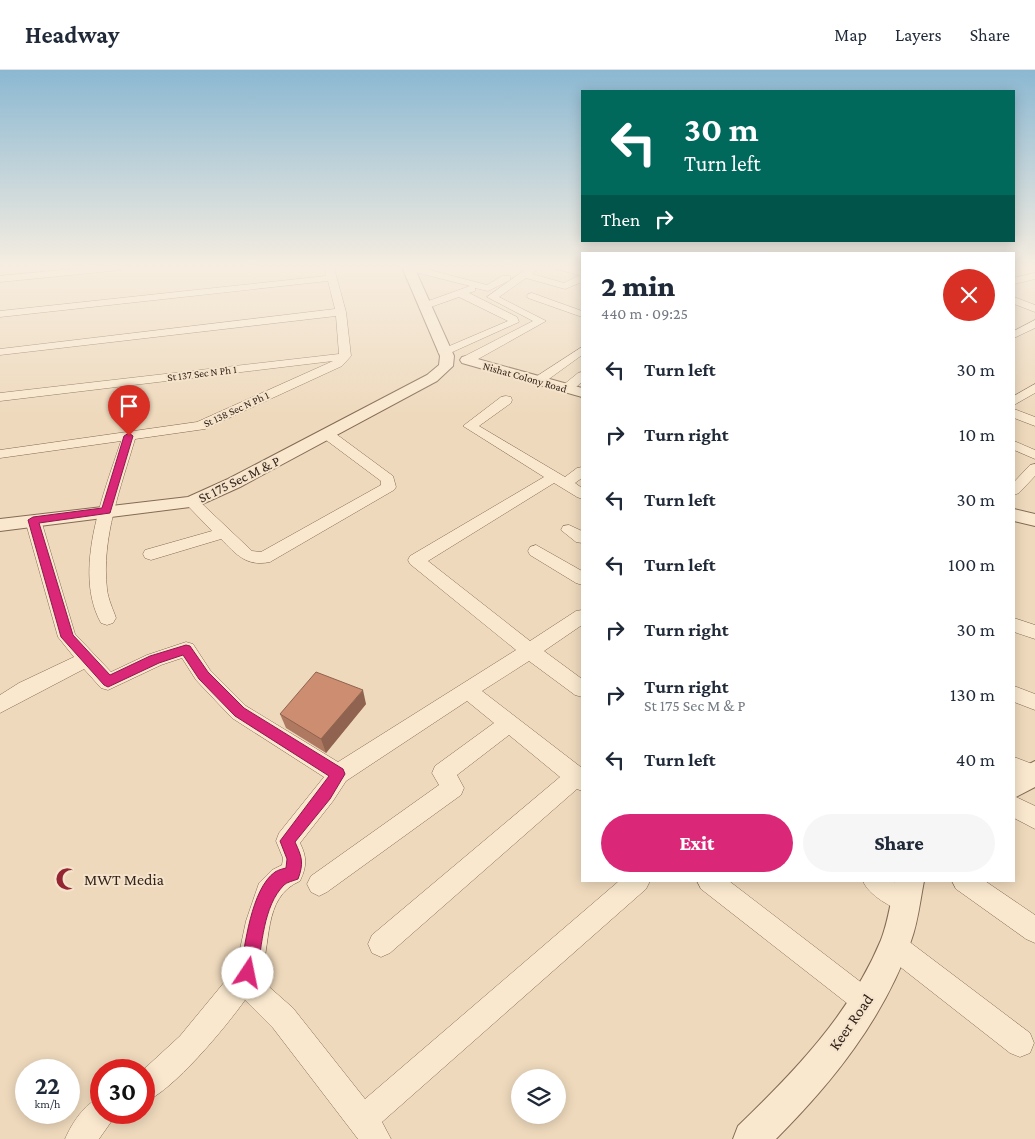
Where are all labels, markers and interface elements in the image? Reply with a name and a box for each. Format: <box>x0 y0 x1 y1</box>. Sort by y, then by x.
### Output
text: Headway <box>25 21 119 48</box>
text: Map <box>834 25 867 45</box>
text: Layers <box>895 25 942 45</box>
text: Share <box>970 25 1010 45</box>
icon: left <box>601 110 666 175</box>
text: 30 m <box>684 110 759 149</box>
text: Turn left <box>684 151 761 176</box>
icon: right <box>650 205 678 233</box>
text: Then <box>601 209 640 230</box>
text: 2 min <box>601 269 675 302</box>
button: close <box>943 269 995 321</box>
text: 440 m · 09:25 <box>601 305 688 322</box>
icon: left <box>601 356 629 384</box>
street label: Nishat Colony Road <box>481 359 569 396</box>
text: Turn left <box>644 359 716 380</box>
text: 30 m <box>956 359 995 380</box>
street label: St 137 Sec N Ph 1 <box>167 363 238 383</box>
pin <box>108 385 150 436</box>
street label: St 138 Sec N Ph 1 <box>201 388 271 429</box>
icon: arrive <box>115 392 143 420</box>
icon: right <box>601 421 629 449</box>
text: Turn right <box>644 424 729 445</box>
text: 10 m <box>959 424 995 445</box>
street label: St 175 Sec M & P <box>196 452 282 506</box>
icon: left <box>601 486 629 514</box>
text: Turn left <box>644 489 716 510</box>
text: 30 m <box>956 489 995 510</box>
icon: left <box>601 551 629 579</box>
text: Turn left <box>644 554 716 575</box>
text: 100 m <box>948 554 995 575</box>
icon: right <box>601 616 629 644</box>
text: Turn right <box>644 619 729 640</box>
text: 30 m <box>956 619 995 640</box>
text: Turn right <box>644 676 729 697</box>
icon: right <box>601 681 629 709</box>
text: 130 m <box>950 684 995 705</box>
text: St 175 Sec M & P <box>644 697 745 714</box>
icon: left <box>601 746 629 774</box>
text: Turn left <box>644 749 716 770</box>
text: 40 m <box>956 749 995 770</box>
button: Exit <box>601 814 793 872</box>
button: Share <box>803 814 995 872</box>
mosque icon: MWT Media <box>54 866 80 892</box>
place label: MWT Media <box>84 871 165 888</box>
position arrow <box>221 946 273 998</box>
street label: Keer Road <box>826 990 877 1053</box>
speed limit sign: 30 <box>90 1059 155 1124</box>
map controls <box>511 1069 566 1124</box>
button: layers <box>511 1069 566 1124</box>
text: 22 <box>35 1072 60 1099</box>
text: km/h <box>35 1097 60 1111</box>

